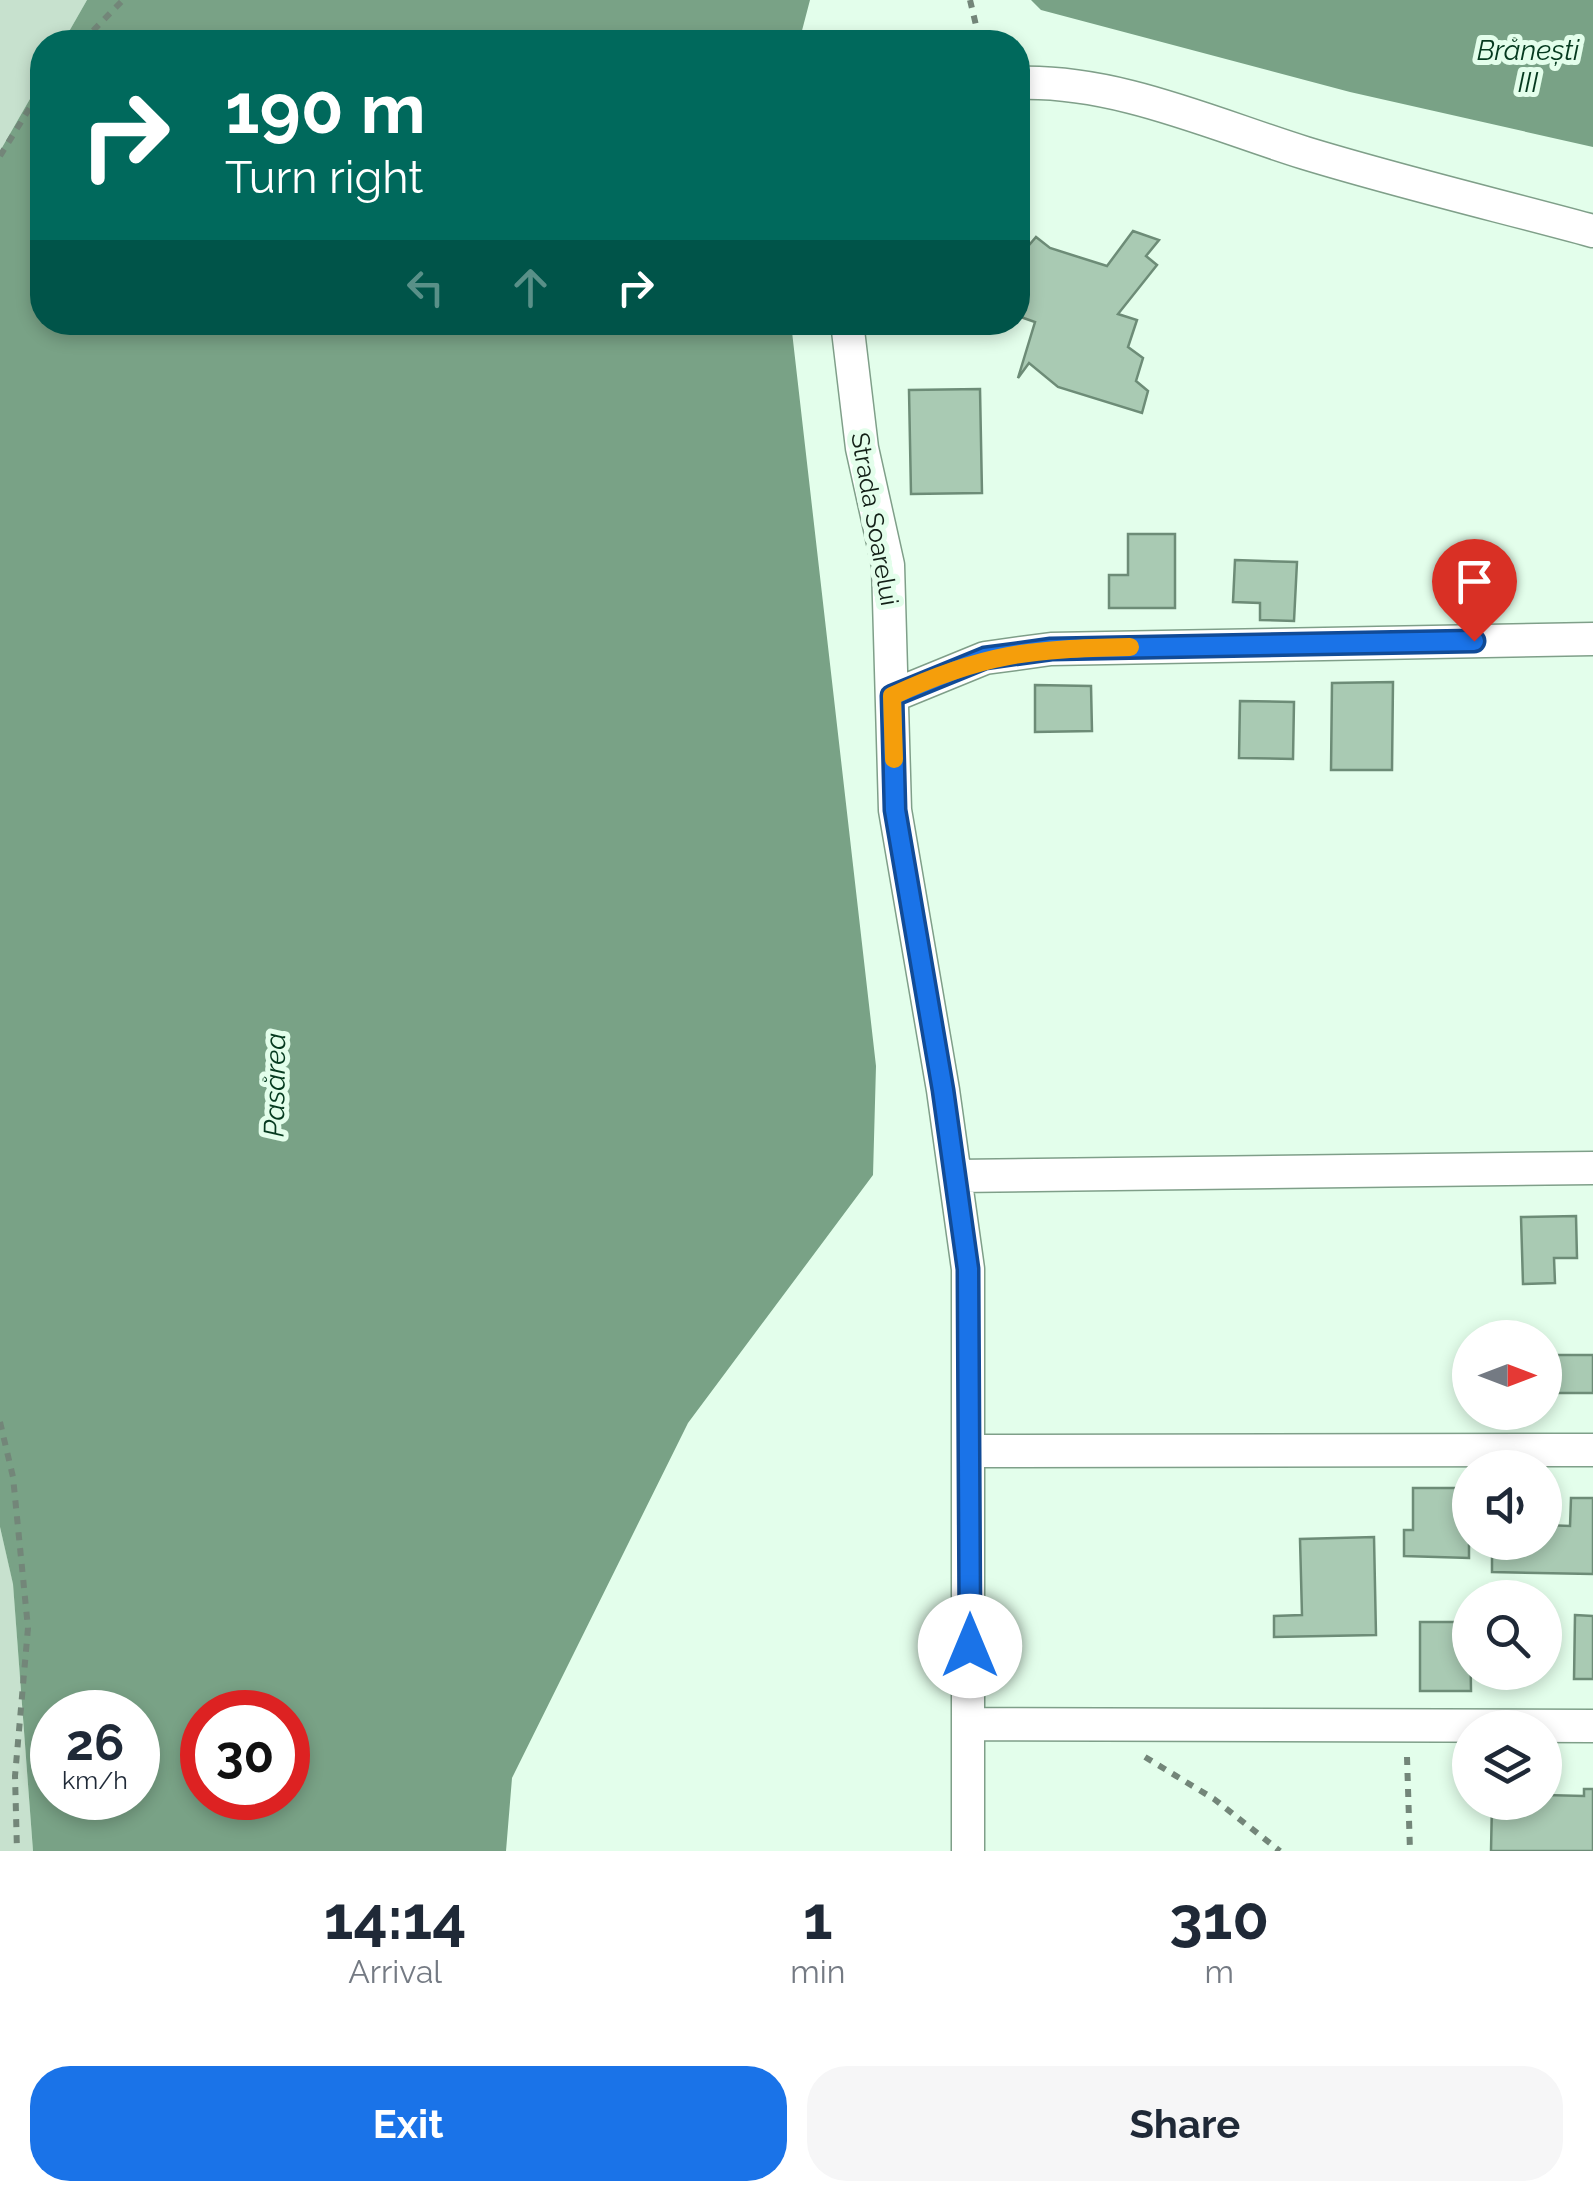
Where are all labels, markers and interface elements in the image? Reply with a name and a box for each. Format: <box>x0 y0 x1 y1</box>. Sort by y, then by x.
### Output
water label: Brănești III <box>1477 34 1580 99</box>
text: 190 m <box>225 67 426 149</box>
icon: right <box>60 70 190 200</box>
text: Turn right <box>225 151 423 204</box>
icon: left <box>398 260 453 315</box>
icon: ahead <box>503 260 558 315</box>
icon: right <box>608 260 663 315</box>
street label: Strada Soarelui <box>845 430 905 608</box>
pin <box>1432 539 1517 642</box>
icon: arrive <box>1447 554 1502 609</box>
water label: Pasărea <box>258 1033 292 1137</box>
north arrow <box>1452 1320 1562 1430</box>
map controls <box>1452 1320 1562 1820</box>
button: sound <box>1452 1450 1562 1560</box>
button: search <box>1452 1580 1562 1690</box>
position arrow <box>918 1594 1022 1698</box>
speed limit sign: 30 <box>180 1690 310 1820</box>
button: layers <box>1452 1710 1562 1820</box>
text: 26 <box>66 1713 124 1772</box>
text: km/h <box>62 1765 128 1795</box>
text: 14:14 <box>324 1883 466 1953</box>
text: 1 <box>803 1883 833 1953</box>
text: 310 <box>1169 1883 1269 1953</box>
text: Arrival <box>348 1953 442 1990</box>
text: min <box>790 1953 845 1990</box>
text: m <box>1204 1953 1234 1990</box>
button: Exit <box>30 2066 787 2181</box>
button: Share <box>807 2066 1563 2181</box>

